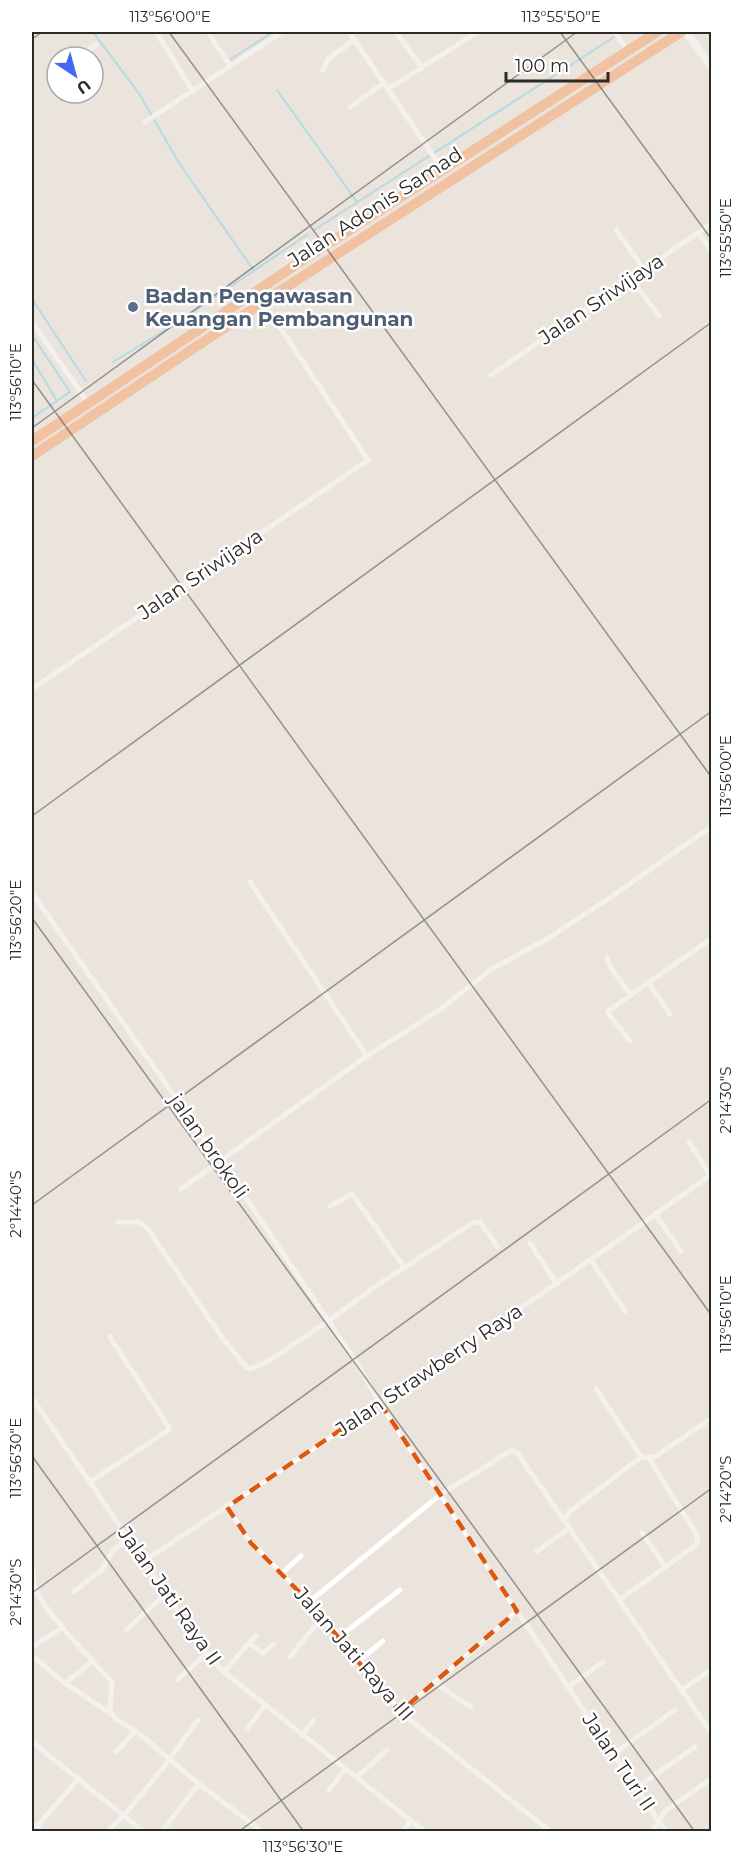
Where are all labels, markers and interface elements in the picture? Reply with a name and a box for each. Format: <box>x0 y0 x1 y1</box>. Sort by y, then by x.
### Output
text: 113°56'00"E <box>129 7 211 26</box>
text: 113°55'50"E <box>521 7 601 26</box>
north arrow <box>45 45 105 105</box>
scale bar <box>506 45 608 83</box>
text: 100 m <box>515 55 569 77</box>
text: U <box>73 75 94 98</box>
street label: Jalan Adonis Samad <box>283 142 467 273</box>
text: 113°55'50"E <box>716 198 735 278</box>
street label: Jalan Sriwijaya <box>533 248 668 350</box>
place label: Badan Pengawasan Keuangan Pembangunan <box>145 284 413 331</box>
marker: Badan Pengawasan Keuangan Pembangunan <box>126 300 140 314</box>
text: 113°56'10"E <box>6 343 25 421</box>
street label: Jalan Sriwijaya <box>132 523 267 625</box>
text: 113°56'00"E <box>716 735 735 817</box>
text: 113°56'20"E <box>6 880 25 960</box>
text: 2°14'30"S <box>716 1067 735 1133</box>
street label: jalan brokoli <box>163 1088 254 1203</box>
text: 2°14'40"S <box>6 1170 25 1238</box>
text: 113°56'10"E <box>716 1275 735 1353</box>
street label: Jalan Strawberry Raya <box>330 1299 527 1442</box>
text: 113°56'30"E <box>6 1418 25 1498</box>
text: 2°14'20"S <box>716 1455 735 1523</box>
street label: Jalan Jati Raya II <box>113 1521 227 1670</box>
text: 2°14'30"S <box>6 1559 25 1625</box>
street label: Jalan Jati Raya III <box>289 1581 419 1726</box>
street label: Jalan Turi II <box>577 1708 661 1816</box>
text: 113°56'30"E <box>263 1837 343 1856</box>

